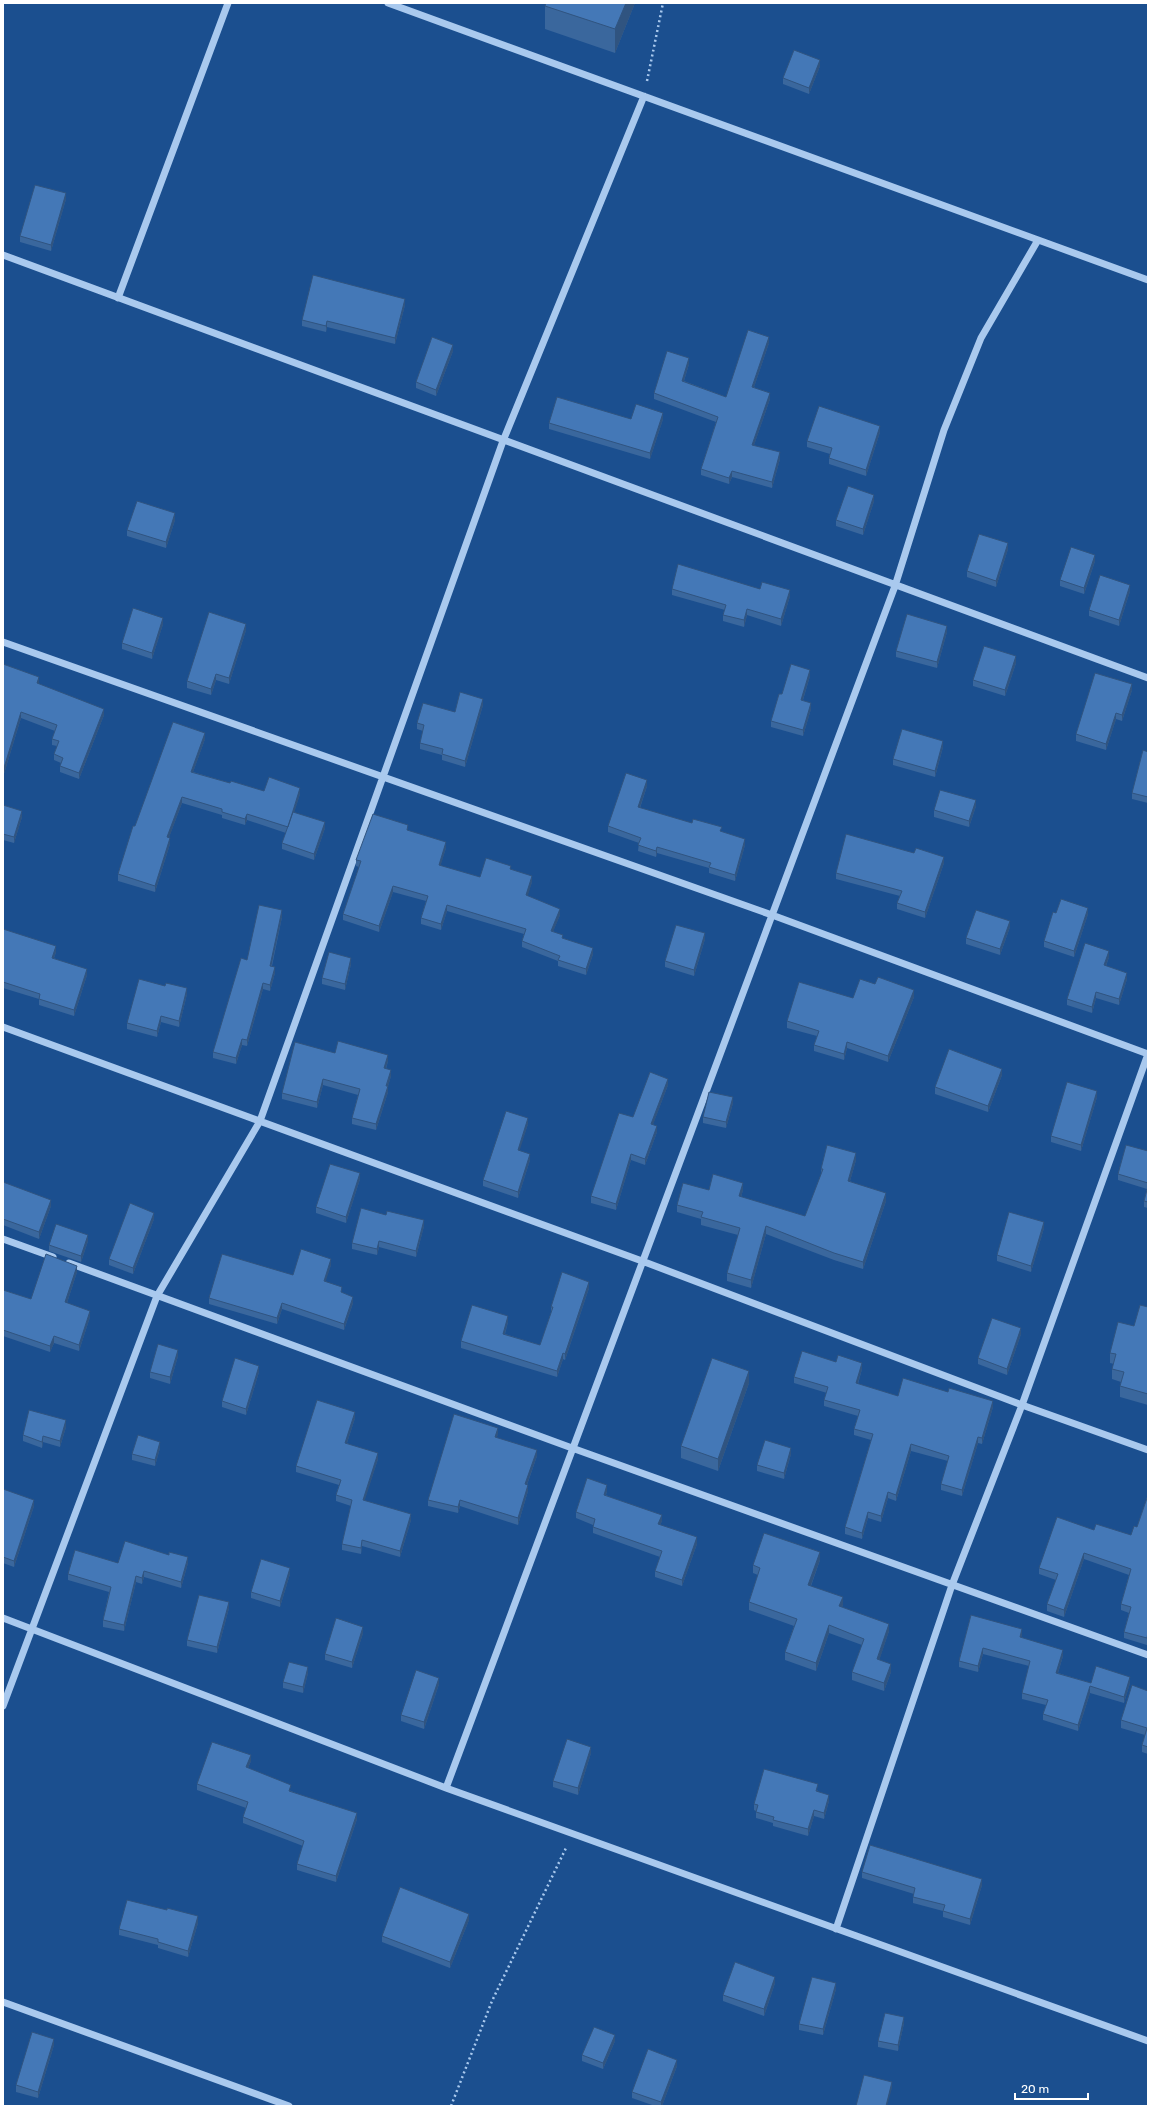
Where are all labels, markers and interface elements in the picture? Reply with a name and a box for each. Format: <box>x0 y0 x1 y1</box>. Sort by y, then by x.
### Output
scale bar <box>1015 2075 1088 2101</box>
text: 20 m <box>1021 2082 1049 2096</box>

